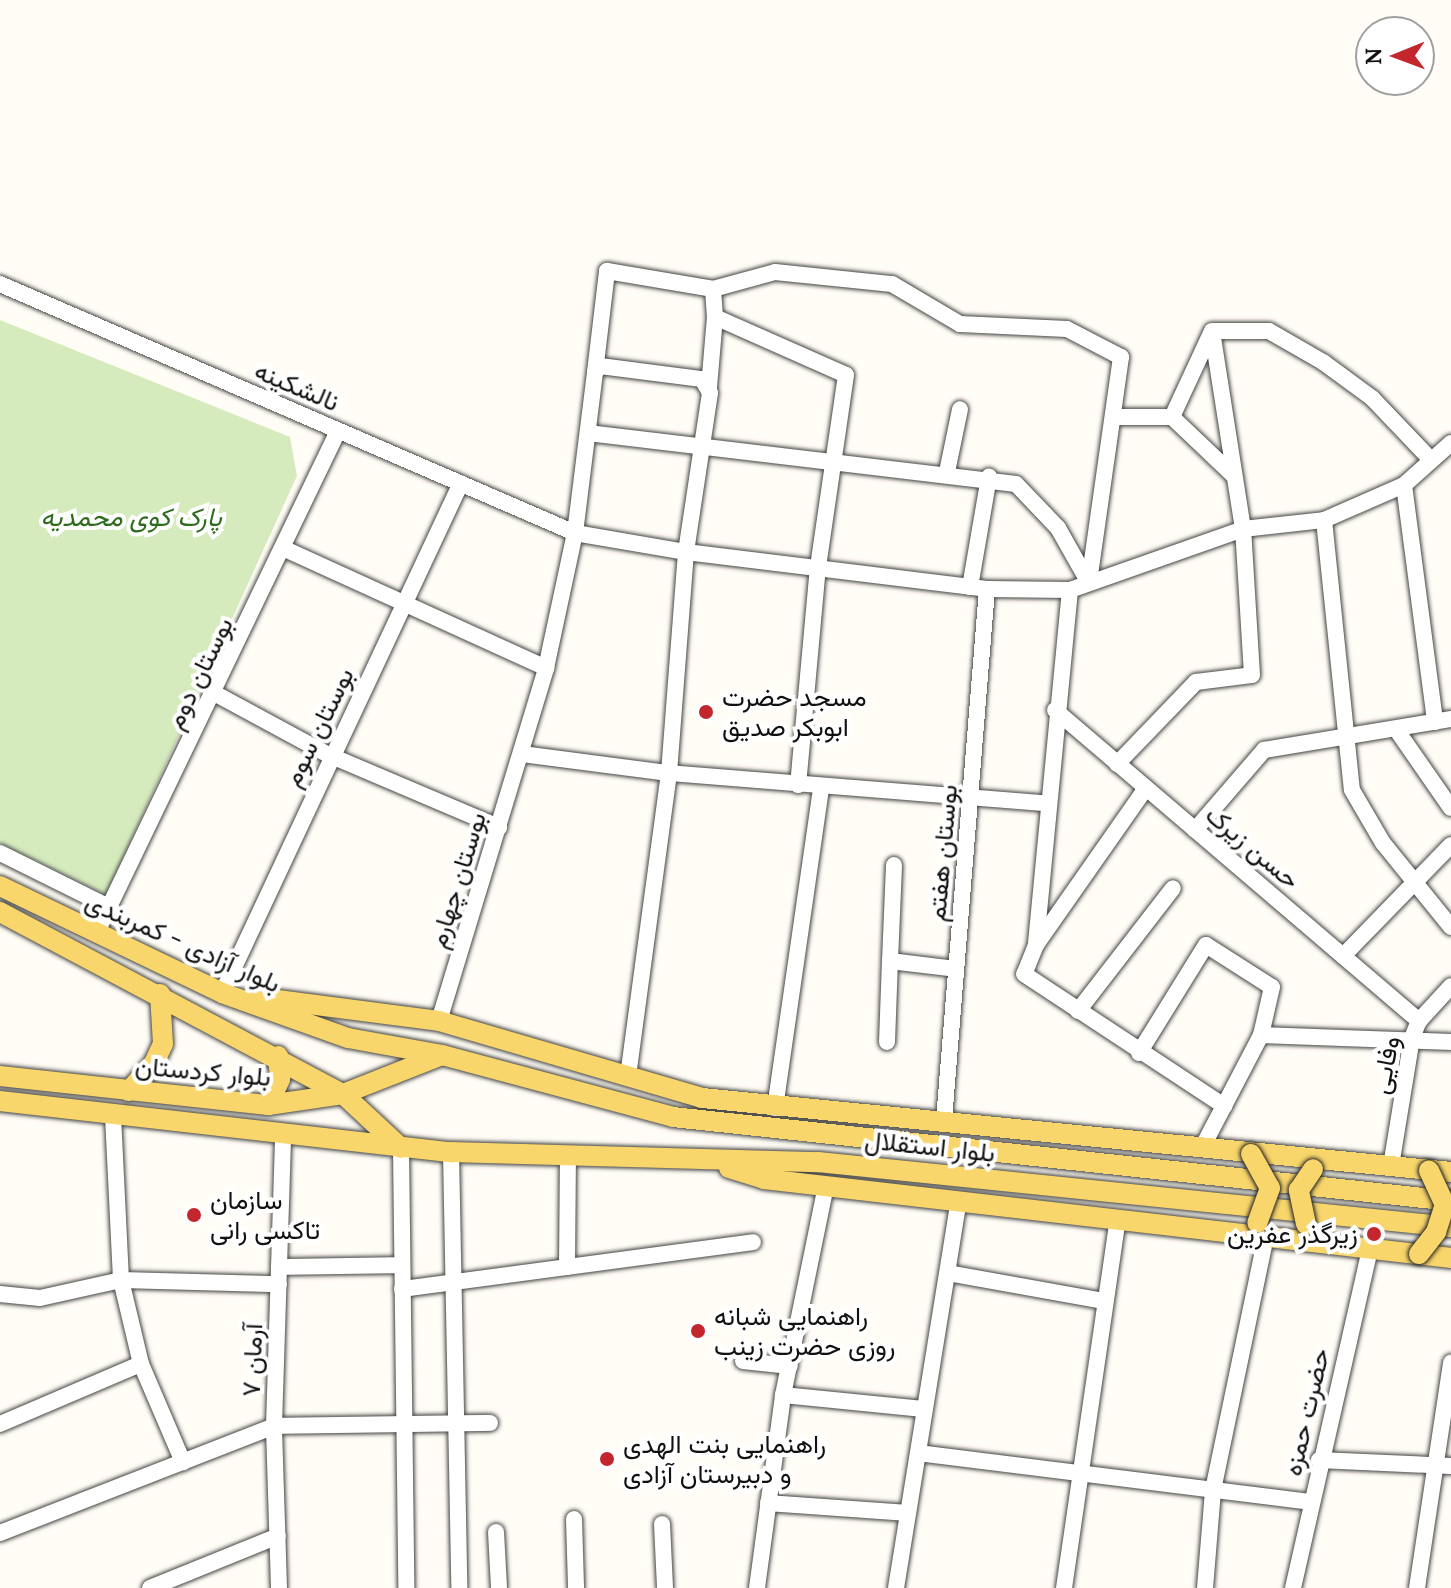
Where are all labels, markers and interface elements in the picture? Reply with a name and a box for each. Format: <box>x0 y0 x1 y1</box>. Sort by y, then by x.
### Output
north arrow <box>1355 16 1435 96</box>
text: N <box>1359 48 1387 65</box>
street label: نالشکینه <box>250 354 344 418</box>
park label: پارک کوی محمدیه <box>40 501 222 533</box>
street label: بوستان دوم <box>159 612 239 734</box>
street label: بوستان سوم <box>276 662 360 792</box>
place label: مسجد حضرت ابوبکر صدیق <box>722 681 867 742</box>
marker: مسجد حضرت ابوبکر صدیق <box>697 703 715 721</box>
street label: بوستان هفتم <box>920 783 964 923</box>
street label: حسن زیرک <box>1200 799 1306 895</box>
street label: بوستان چهارم <box>422 808 492 952</box>
street label: بلوار آزادی - کمربندی <box>81 885 285 999</box>
street label: وفایی <box>1364 1033 1406 1097</box>
street label: بلوار کردستان <box>134 1050 272 1092</box>
street label: بلوار استقلال <box>863 1124 997 1168</box>
place label: سازمان تاکسی رانی <box>210 1184 320 1246</box>
marker: سازمان تاکسی رانی <box>185 1206 203 1224</box>
place label: زیرگذر عفرین <box>1227 1218 1358 1250</box>
marker: زیرگذر عفرین <box>1365 1225 1383 1243</box>
place label: راهنمایی شبانه روزی حضرت زینب <box>714 1300 895 1362</box>
marker: راهنمایی شبانه روزی حضرت زینب <box>689 1322 707 1340</box>
street label: آرمان ۷ <box>235 1323 269 1397</box>
street label: حضرت حمزه <box>1276 1345 1336 1479</box>
place label: راهنمایی بنت الهدی و دبیرستان آزادی <box>623 1428 826 1490</box>
marker: راهنمایی بنت الهدی و دبیرستان آزادی <box>598 1450 616 1468</box>

